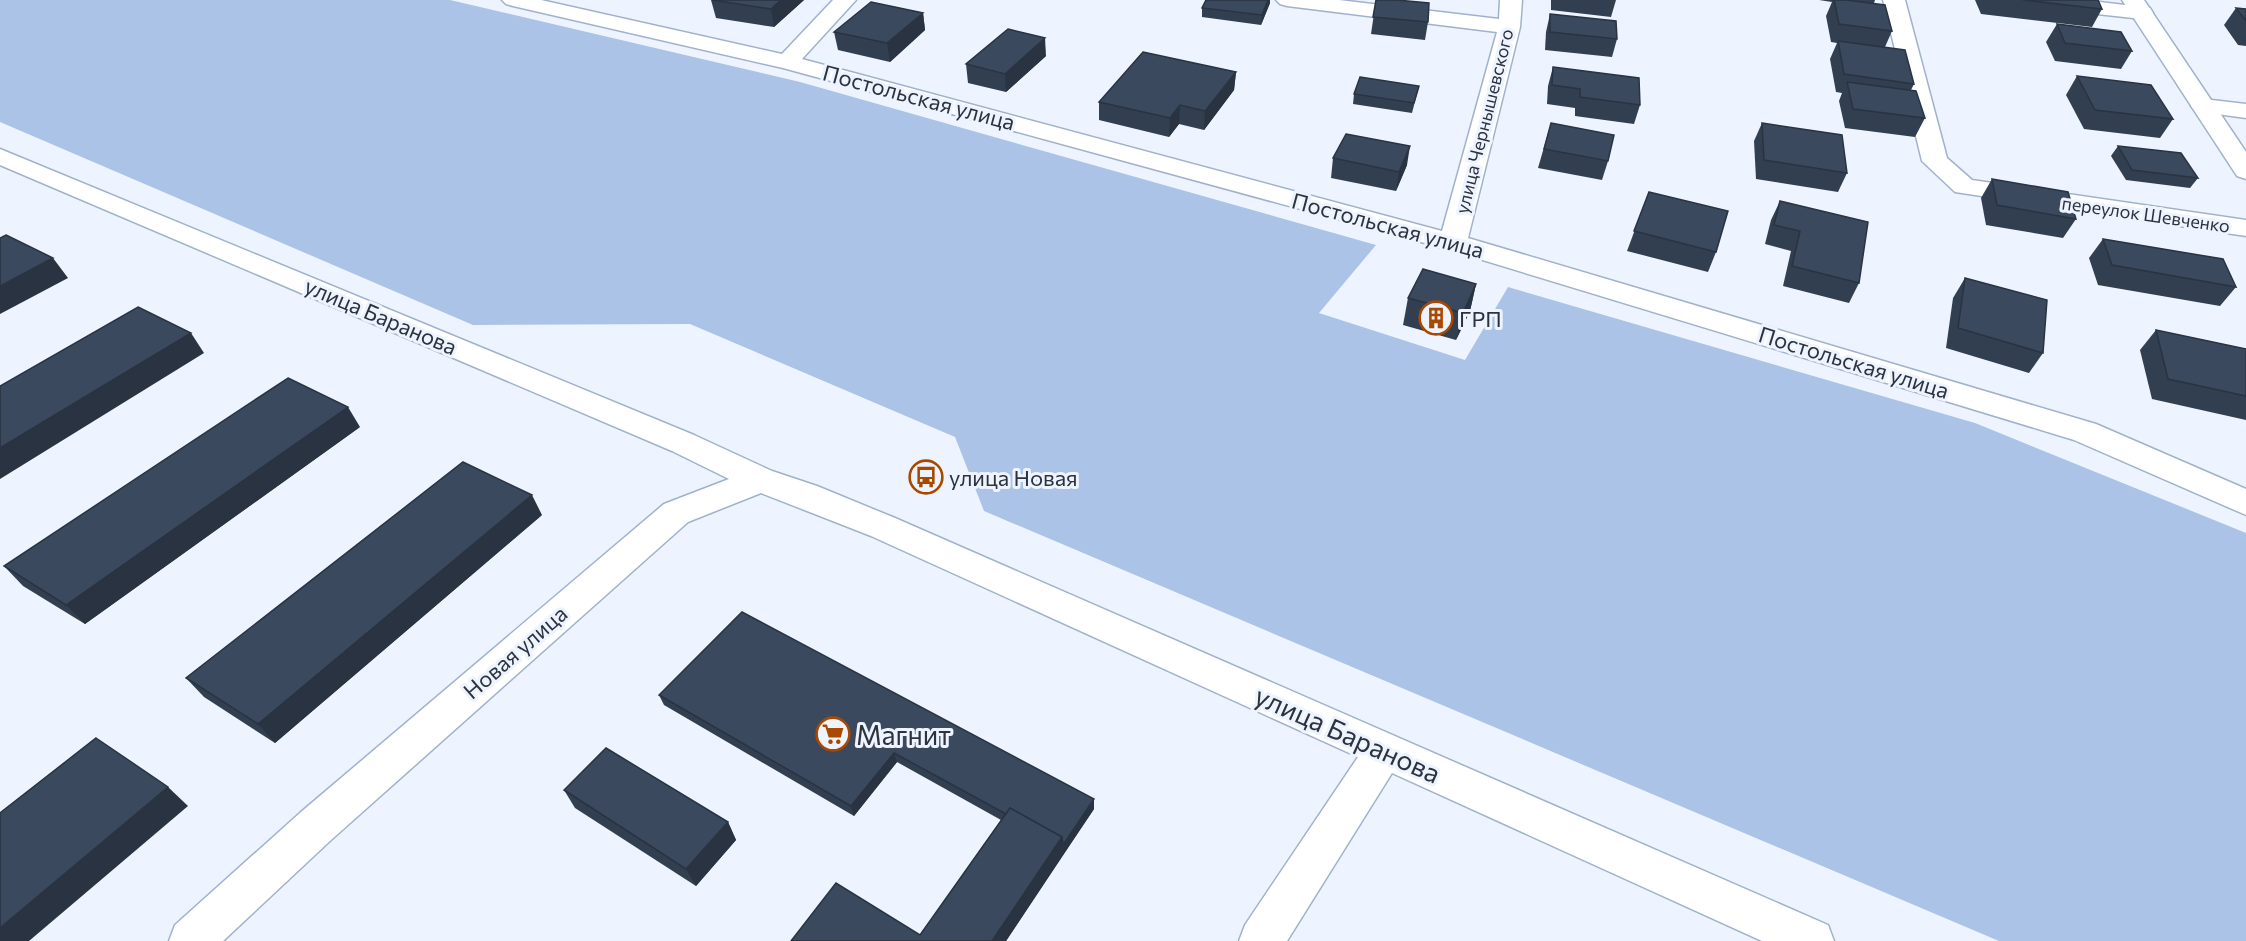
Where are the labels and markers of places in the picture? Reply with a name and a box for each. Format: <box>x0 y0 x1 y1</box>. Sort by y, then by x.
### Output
building icon: ГРП <box>1418 300 1454 336</box>
place label: ГРП <box>1459 305 1502 332</box>
bus stop icon: улица Новая <box>908 459 944 495</box>
place label: улица Новая <box>949 464 1078 491</box>
supermarket icon: Магнит <box>815 716 851 752</box>
place label: Магнит <box>856 718 951 751</box>

